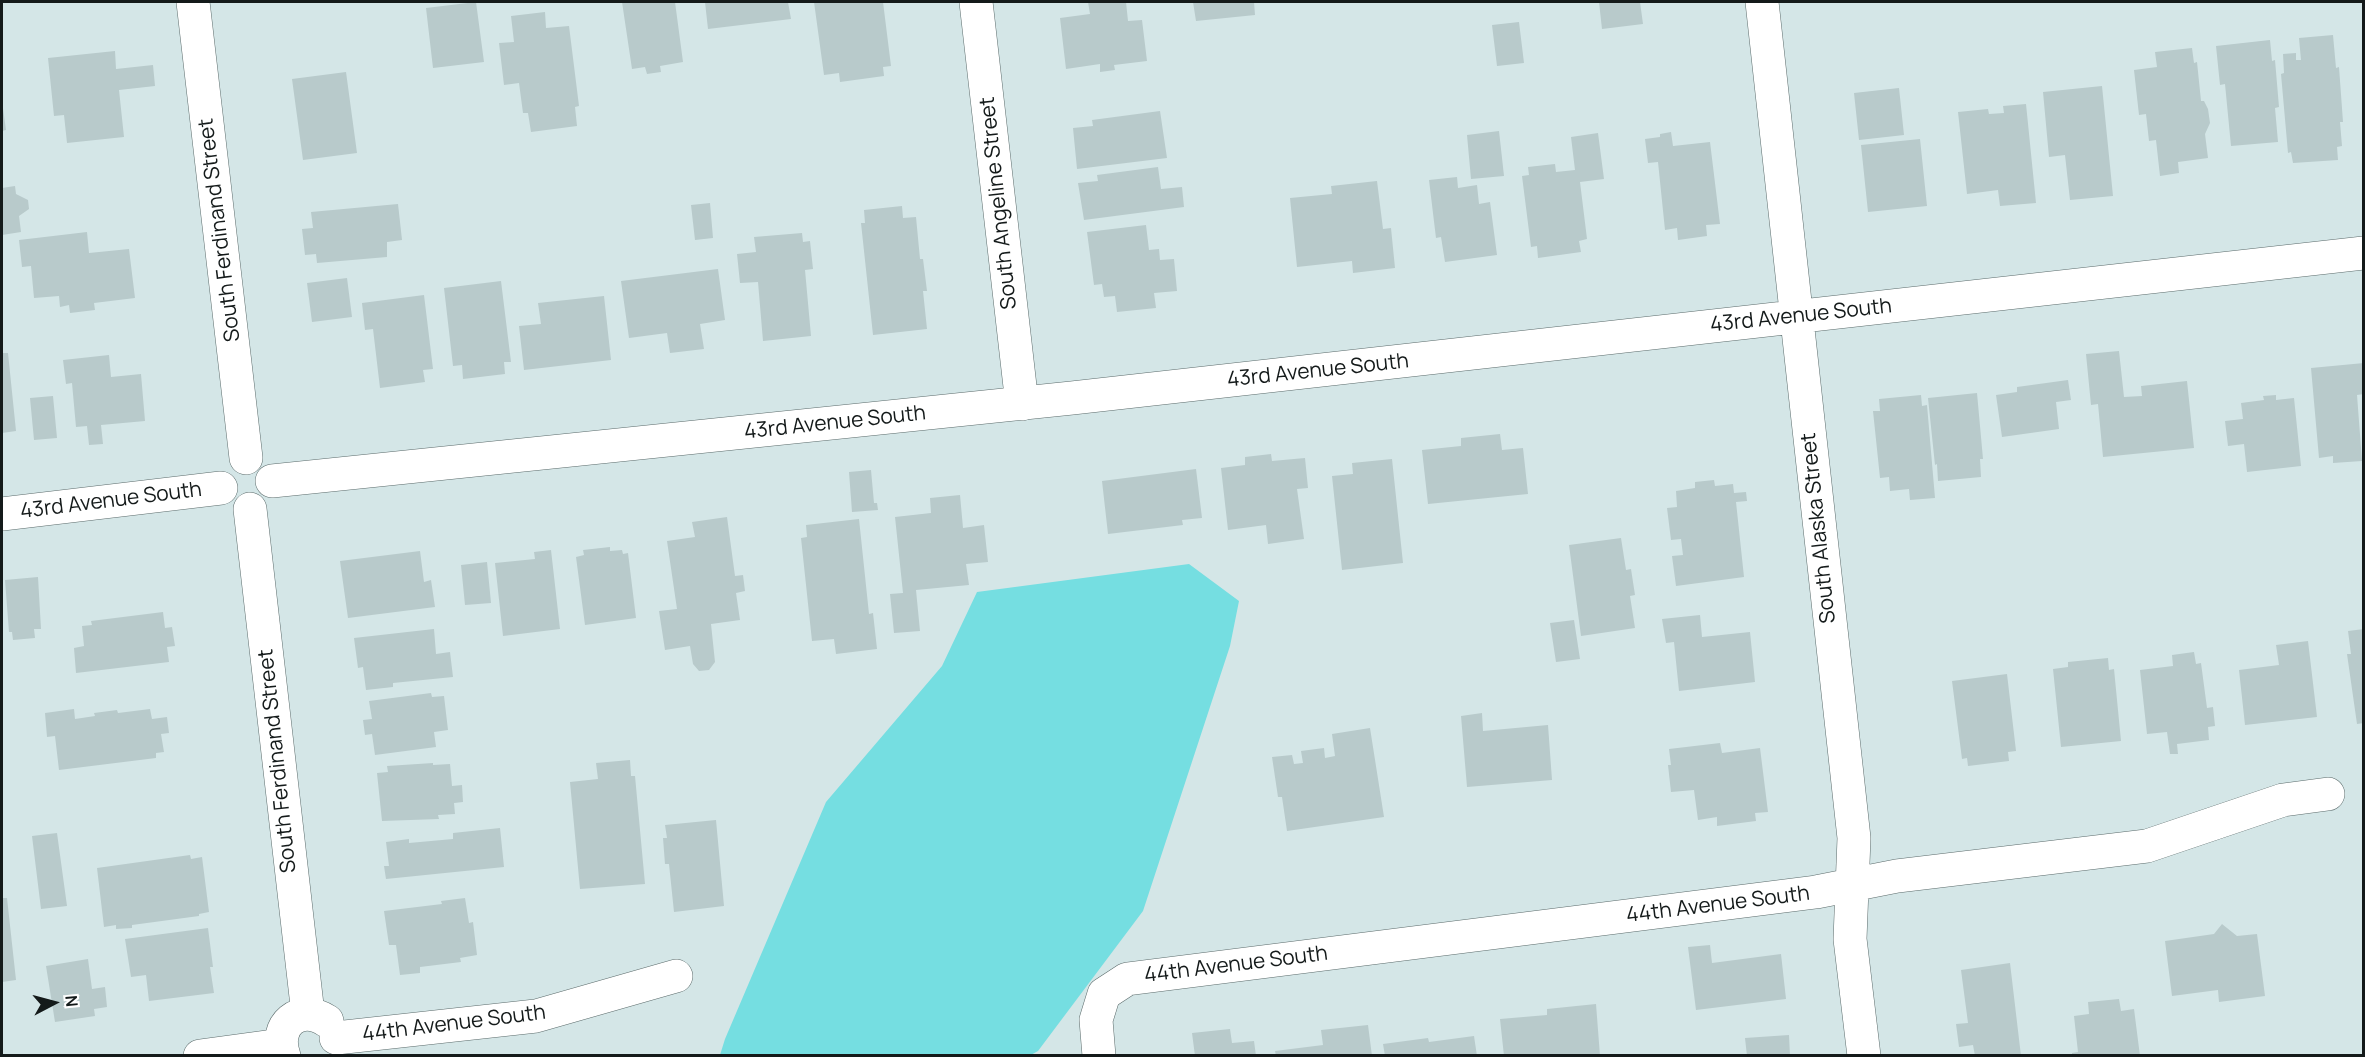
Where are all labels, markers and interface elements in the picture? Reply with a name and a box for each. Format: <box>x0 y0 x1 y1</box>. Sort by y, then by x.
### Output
street label: South Angeline Street <box>975 95 1023 311</box>
street label: South Ferdinand Street <box>194 117 246 343</box>
street label: 43rd Avenue South <box>1709 294 1893 338</box>
street label: 43rd Avenue South <box>1226 349 1410 393</box>
street label: 43rd Avenue South <box>743 401 927 445</box>
street label: South Alaska Street <box>1796 431 1842 625</box>
street label: 43rd Avenue South <box>19 477 203 525</box>
street label: South Ferdinand Street <box>254 648 302 874</box>
street label: 44th Avenue South <box>1625 881 1811 929</box>
street label: 44th Avenue South <box>1143 941 1329 989</box>
north arrow <box>24 973 84 1033</box>
text: N <box>60 994 83 1008</box>
street label: 44th Avenue South <box>361 1000 547 1048</box>

